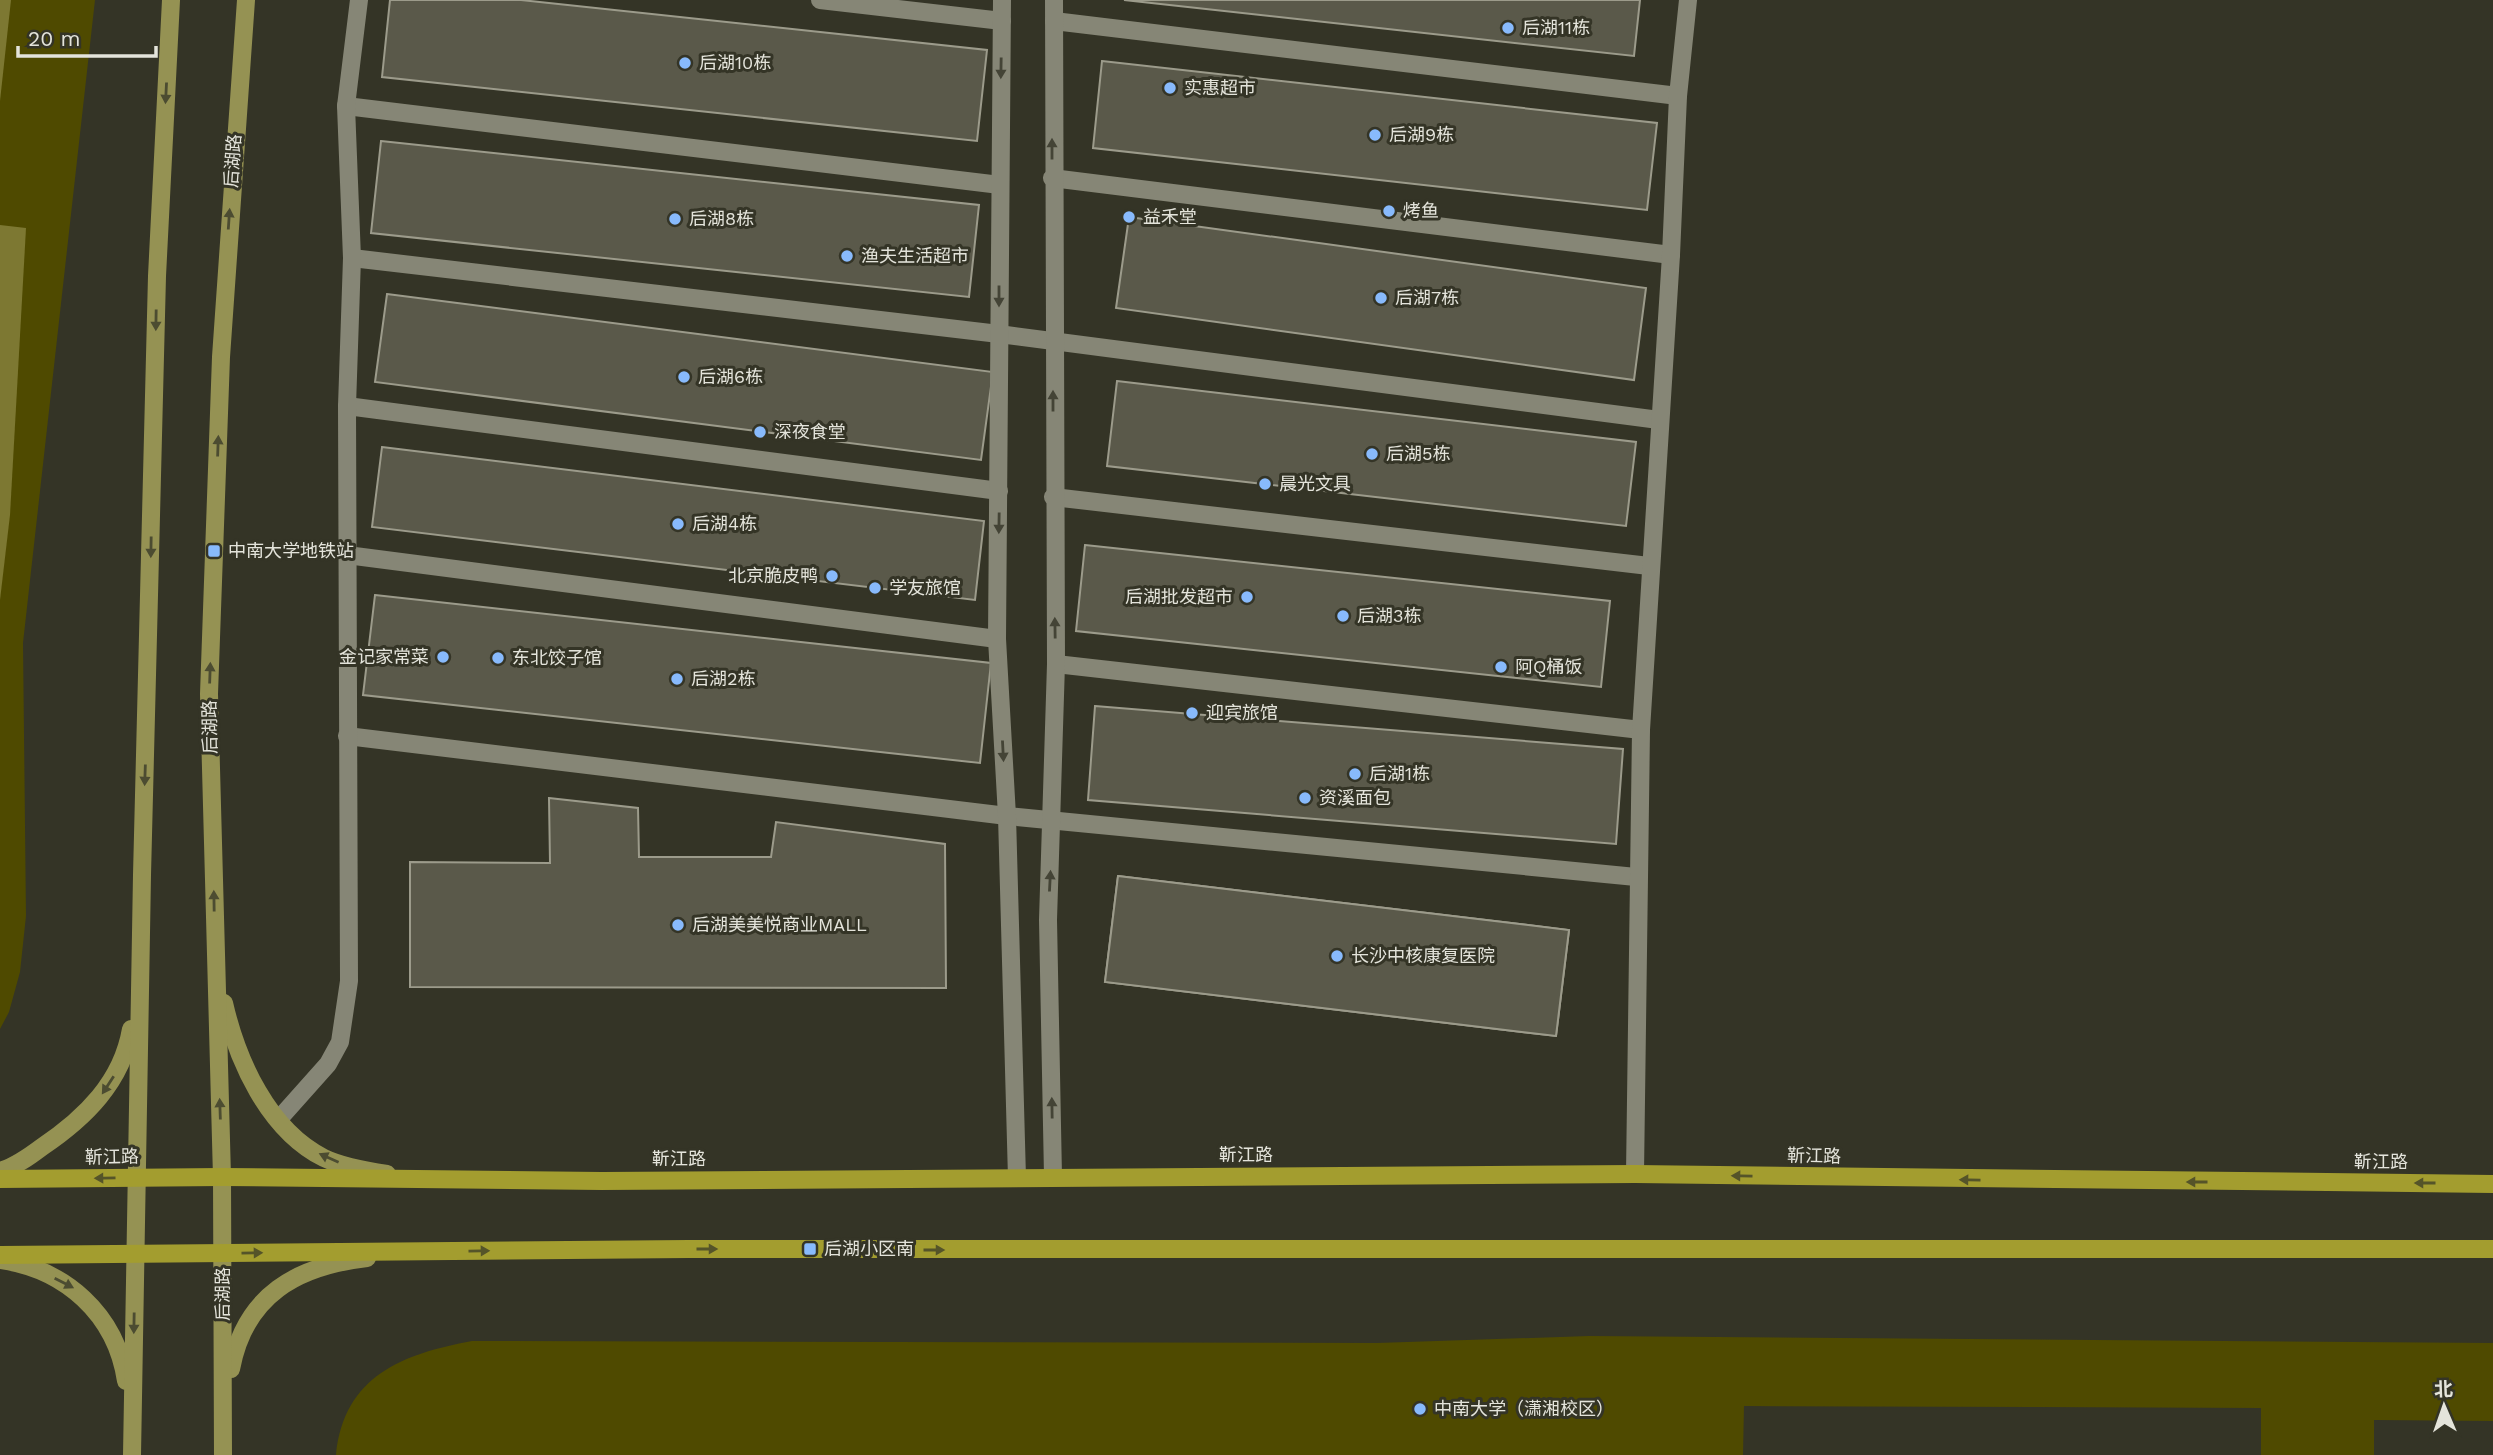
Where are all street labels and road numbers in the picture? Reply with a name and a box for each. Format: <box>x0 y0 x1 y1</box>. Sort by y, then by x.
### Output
street label: 后湖路 <box>220 133 245 189</box>
street label: 后湖路 <box>199 700 220 754</box>
street label: 靳江路 <box>1219 1144 1273 1165</box>
street label: 靳江路 <box>1787 1145 1841 1166</box>
street label: 靳江路 <box>85 1146 139 1167</box>
street label: 靳江路 <box>652 1148 706 1169</box>
street label: 靳江路 <box>2354 1151 2408 1172</box>
street label: 后湖路 <box>212 1267 233 1321</box>

